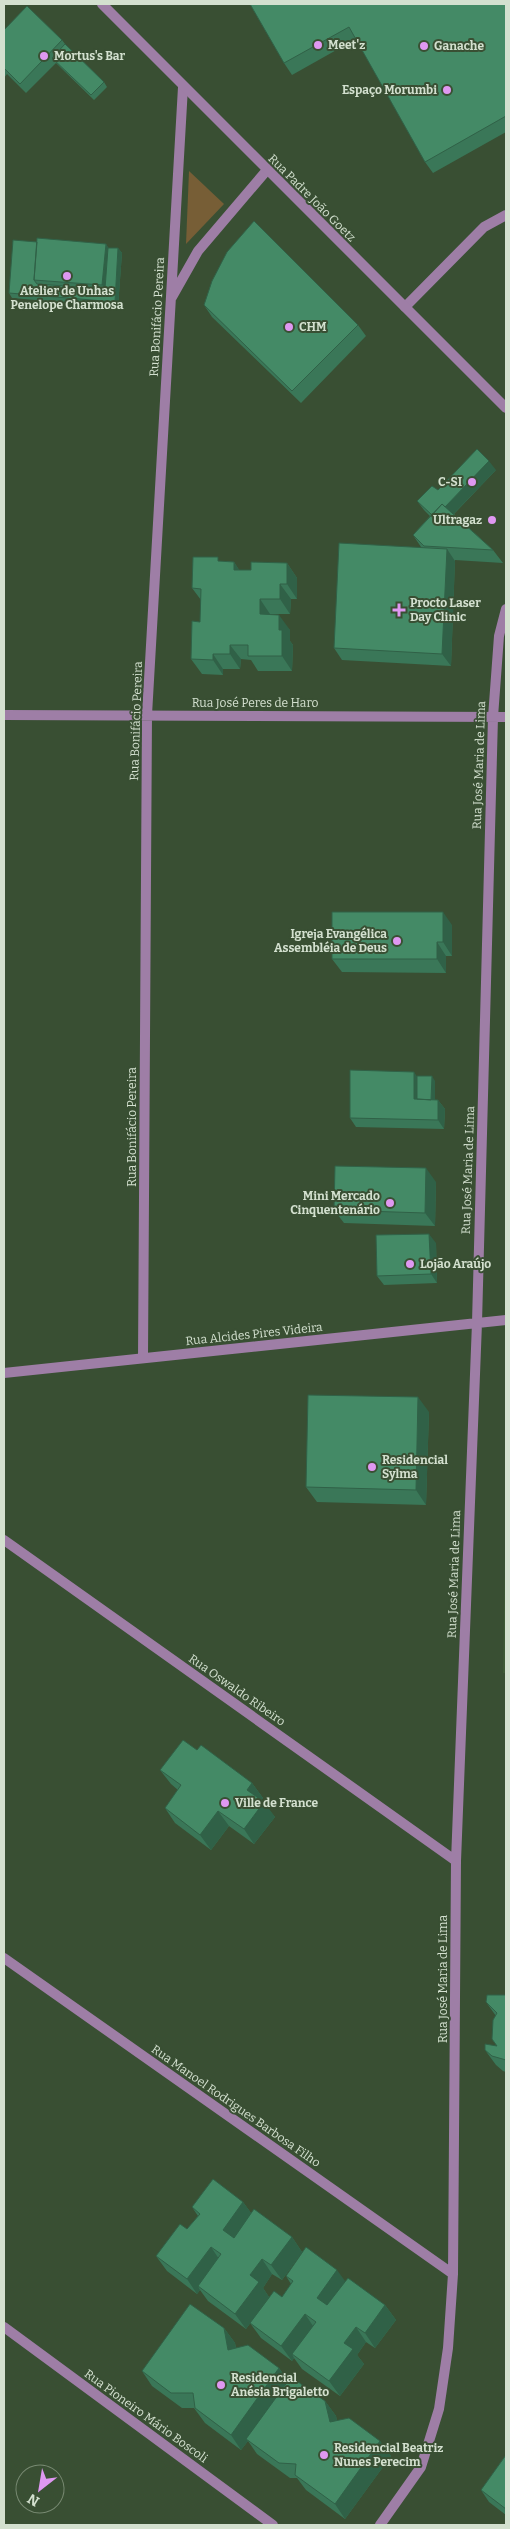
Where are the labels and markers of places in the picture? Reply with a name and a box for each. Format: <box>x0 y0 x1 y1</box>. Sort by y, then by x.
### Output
place label: Meet'z <box>328 38 365 52</box>
marker: Meet'z <box>312 39 324 51</box>
place label: Ganache <box>434 39 484 53</box>
marker: Ganache <box>418 40 430 52</box>
place label: Mortus's Bar <box>54 49 126 63</box>
marker: Mortus's Bar <box>38 50 50 62</box>
place label: Espaço Morumbi <box>342 83 437 97</box>
marker: Espaço Morumbi <box>441 84 453 96</box>
marker: Atelier de Unhas Penelope Charmosa <box>61 270 73 282</box>
place label: Atelier de Unhas Penelope Charmosa <box>10 284 124 312</box>
place label: CHM <box>299 320 327 334</box>
marker: CHM <box>283 321 295 333</box>
place label: C-SI <box>438 475 462 489</box>
marker: C-SI <box>466 476 478 488</box>
place label: Ultragaz <box>433 513 482 527</box>
marker: Ultragaz <box>486 514 498 526</box>
place label: Procto Laser Day Clinic <box>410 596 481 624</box>
marker: Procto Laser Day Clinic <box>392 603 406 617</box>
place label: Igreja Evangélica Assembléia de Deus <box>274 927 387 955</box>
marker: Igreja Evangélica Assembléia de Deus <box>391 935 403 947</box>
place label: Mini Mercado Cinquentenário <box>290 1189 380 1217</box>
marker: Mini Mercado Cinquentenário <box>384 1197 396 1209</box>
place label: Lojão Araújo <box>420 1257 491 1272</box>
marker: Lojão Araújo <box>404 1258 416 1270</box>
place label: Residencial Sylma <box>382 1453 448 1481</box>
marker: Residencial Sylma <box>366 1461 378 1473</box>
place label: Ville de France <box>235 1796 318 1810</box>
marker: Ville de France <box>219 1797 231 1809</box>
place label: Residencial Anésia Brigaletto <box>231 2371 329 2399</box>
marker: Residencial Anésia Brigaletto <box>215 2379 227 2391</box>
place label: Residencial Beatriz Nunes Perecim <box>334 2441 443 2469</box>
marker: Residencial Beatriz Nunes Perecim <box>318 2449 330 2461</box>

